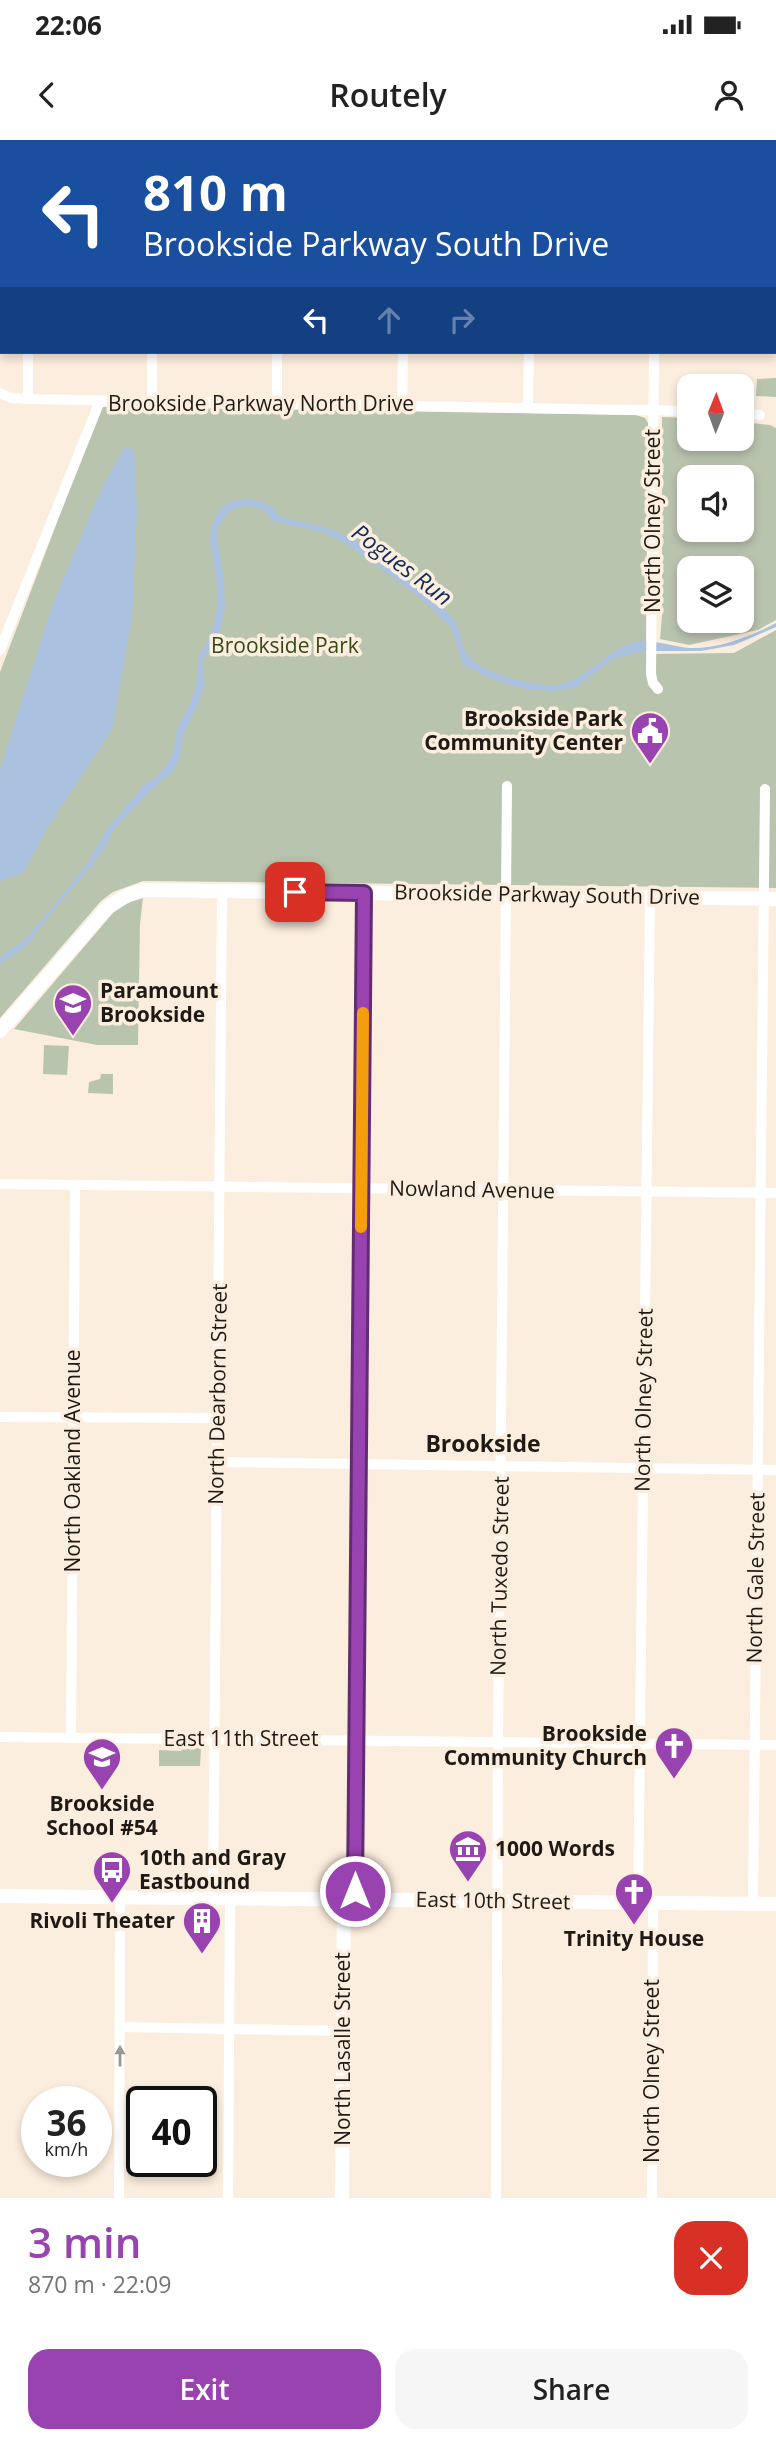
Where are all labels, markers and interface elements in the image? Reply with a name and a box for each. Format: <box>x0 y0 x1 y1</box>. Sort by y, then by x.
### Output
text: 22:06 <box>35 7 102 43</box>
text: Routely <box>329 73 447 116</box>
icon: back <box>28 76 66 114</box>
icon: person <box>710 76 748 114</box>
text: 810 m <box>143 159 288 225</box>
icon: left <box>28 168 119 259</box>
text: Brookside Parkway South Drive <box>143 222 609 265</box>
icon: left <box>297 301 335 339</box>
icon: ahead <box>370 301 408 339</box>
icon: right <box>443 301 481 339</box>
north arrow <box>677 374 754 452</box>
map controls <box>677 374 754 633</box>
street label: Brookside Parkway North Drive <box>108 389 414 417</box>
street label: North Olney Street <box>638 429 666 613</box>
button: sound <box>677 465 754 542</box>
water label: Pogues Run <box>346 516 459 613</box>
button: layers <box>677 556 754 633</box>
park label: Brookside Park <box>211 631 359 659</box>
place label: Brookside Park Community Center <box>424 704 624 756</box>
public building icon: Brookside Park Community Center <box>629 710 671 765</box>
pin <box>265 862 325 922</box>
icon: arrive <box>276 873 314 911</box>
street label: Brookside Parkway South Drive <box>394 877 700 911</box>
place label: Paramount Brookside <box>100 976 218 1028</box>
school or university icon: Paramount Brookside <box>52 982 94 1037</box>
street label: Nowland Avenue <box>389 1174 555 1204</box>
street label: North Dearborn Street <box>201 1283 233 1505</box>
street label: North Olney Street <box>627 1308 659 1492</box>
street label: North Oakland Avenue <box>58 1349 86 1573</box>
district label: Brookside <box>425 1427 541 1459</box>
street label: North Tuxedo Street <box>483 1476 515 1676</box>
street label: North Gale Street <box>740 1492 770 1664</box>
place label: Brookside Community Church <box>444 1719 647 1771</box>
street label: East 11th Street <box>164 1724 318 1752</box>
church icon: Brookside Community Church <box>653 1725 695 1780</box>
school or university icon: Brookside School #54 <box>81 1736 123 1791</box>
place label: Brookside School #54 <box>46 1789 158 1841</box>
museum icon: 1000 Words <box>447 1828 489 1883</box>
place label: 1000 Words <box>495 1834 615 1862</box>
place label: 10th and Gray Eastbound <box>139 1843 286 1895</box>
bus stop icon: 10th and Gray Eastbound <box>91 1849 133 1904</box>
position arrow <box>318 1854 392 1928</box>
church icon: Trinity House <box>613 1871 655 1926</box>
street label: East 10th Street <box>415 1885 571 1915</box>
building icon: Rivoli Theater <box>181 1900 223 1955</box>
place label: Rivoli Theater <box>29 1906 175 1934</box>
place label: Trinity House <box>564 1924 704 1952</box>
street label: North Lasalle Street <box>328 1952 356 2146</box>
street label: North Olney Street <box>637 1979 665 2163</box>
one-way arrow <box>114 2045 126 2067</box>
speed limit sign: 40 <box>126 2086 217 2177</box>
text: 36 <box>46 2099 87 2146</box>
text: km/h <box>45 2137 88 2161</box>
text: 3 min <box>28 2213 141 2270</box>
button: close <box>674 2221 748 2295</box>
text: 870 m · 22:09 <box>28 2268 171 2300</box>
button: Exit <box>28 2349 381 2429</box>
button: Share <box>395 2349 748 2429</box>

